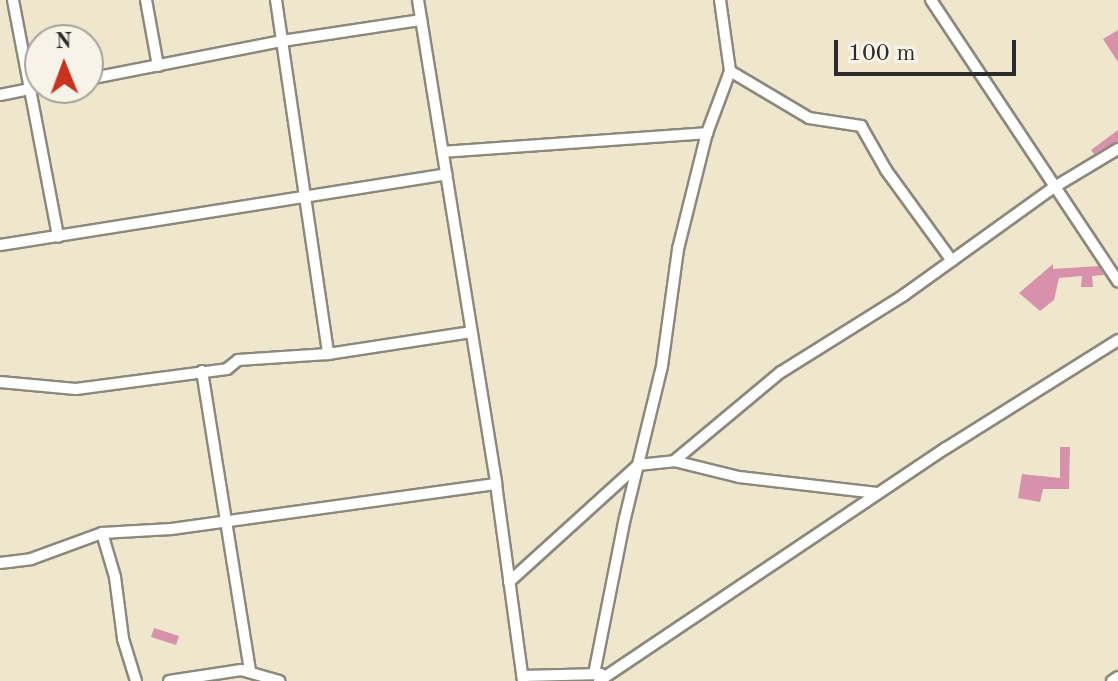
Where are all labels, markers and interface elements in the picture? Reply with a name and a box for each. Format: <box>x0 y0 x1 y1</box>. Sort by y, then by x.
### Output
north arrow <box>24 24 104 104</box>
scale bar <box>838 24 1020 74</box>
text: N <box>55 31 72 53</box>
text: 100 m <box>848 42 916 66</box>

